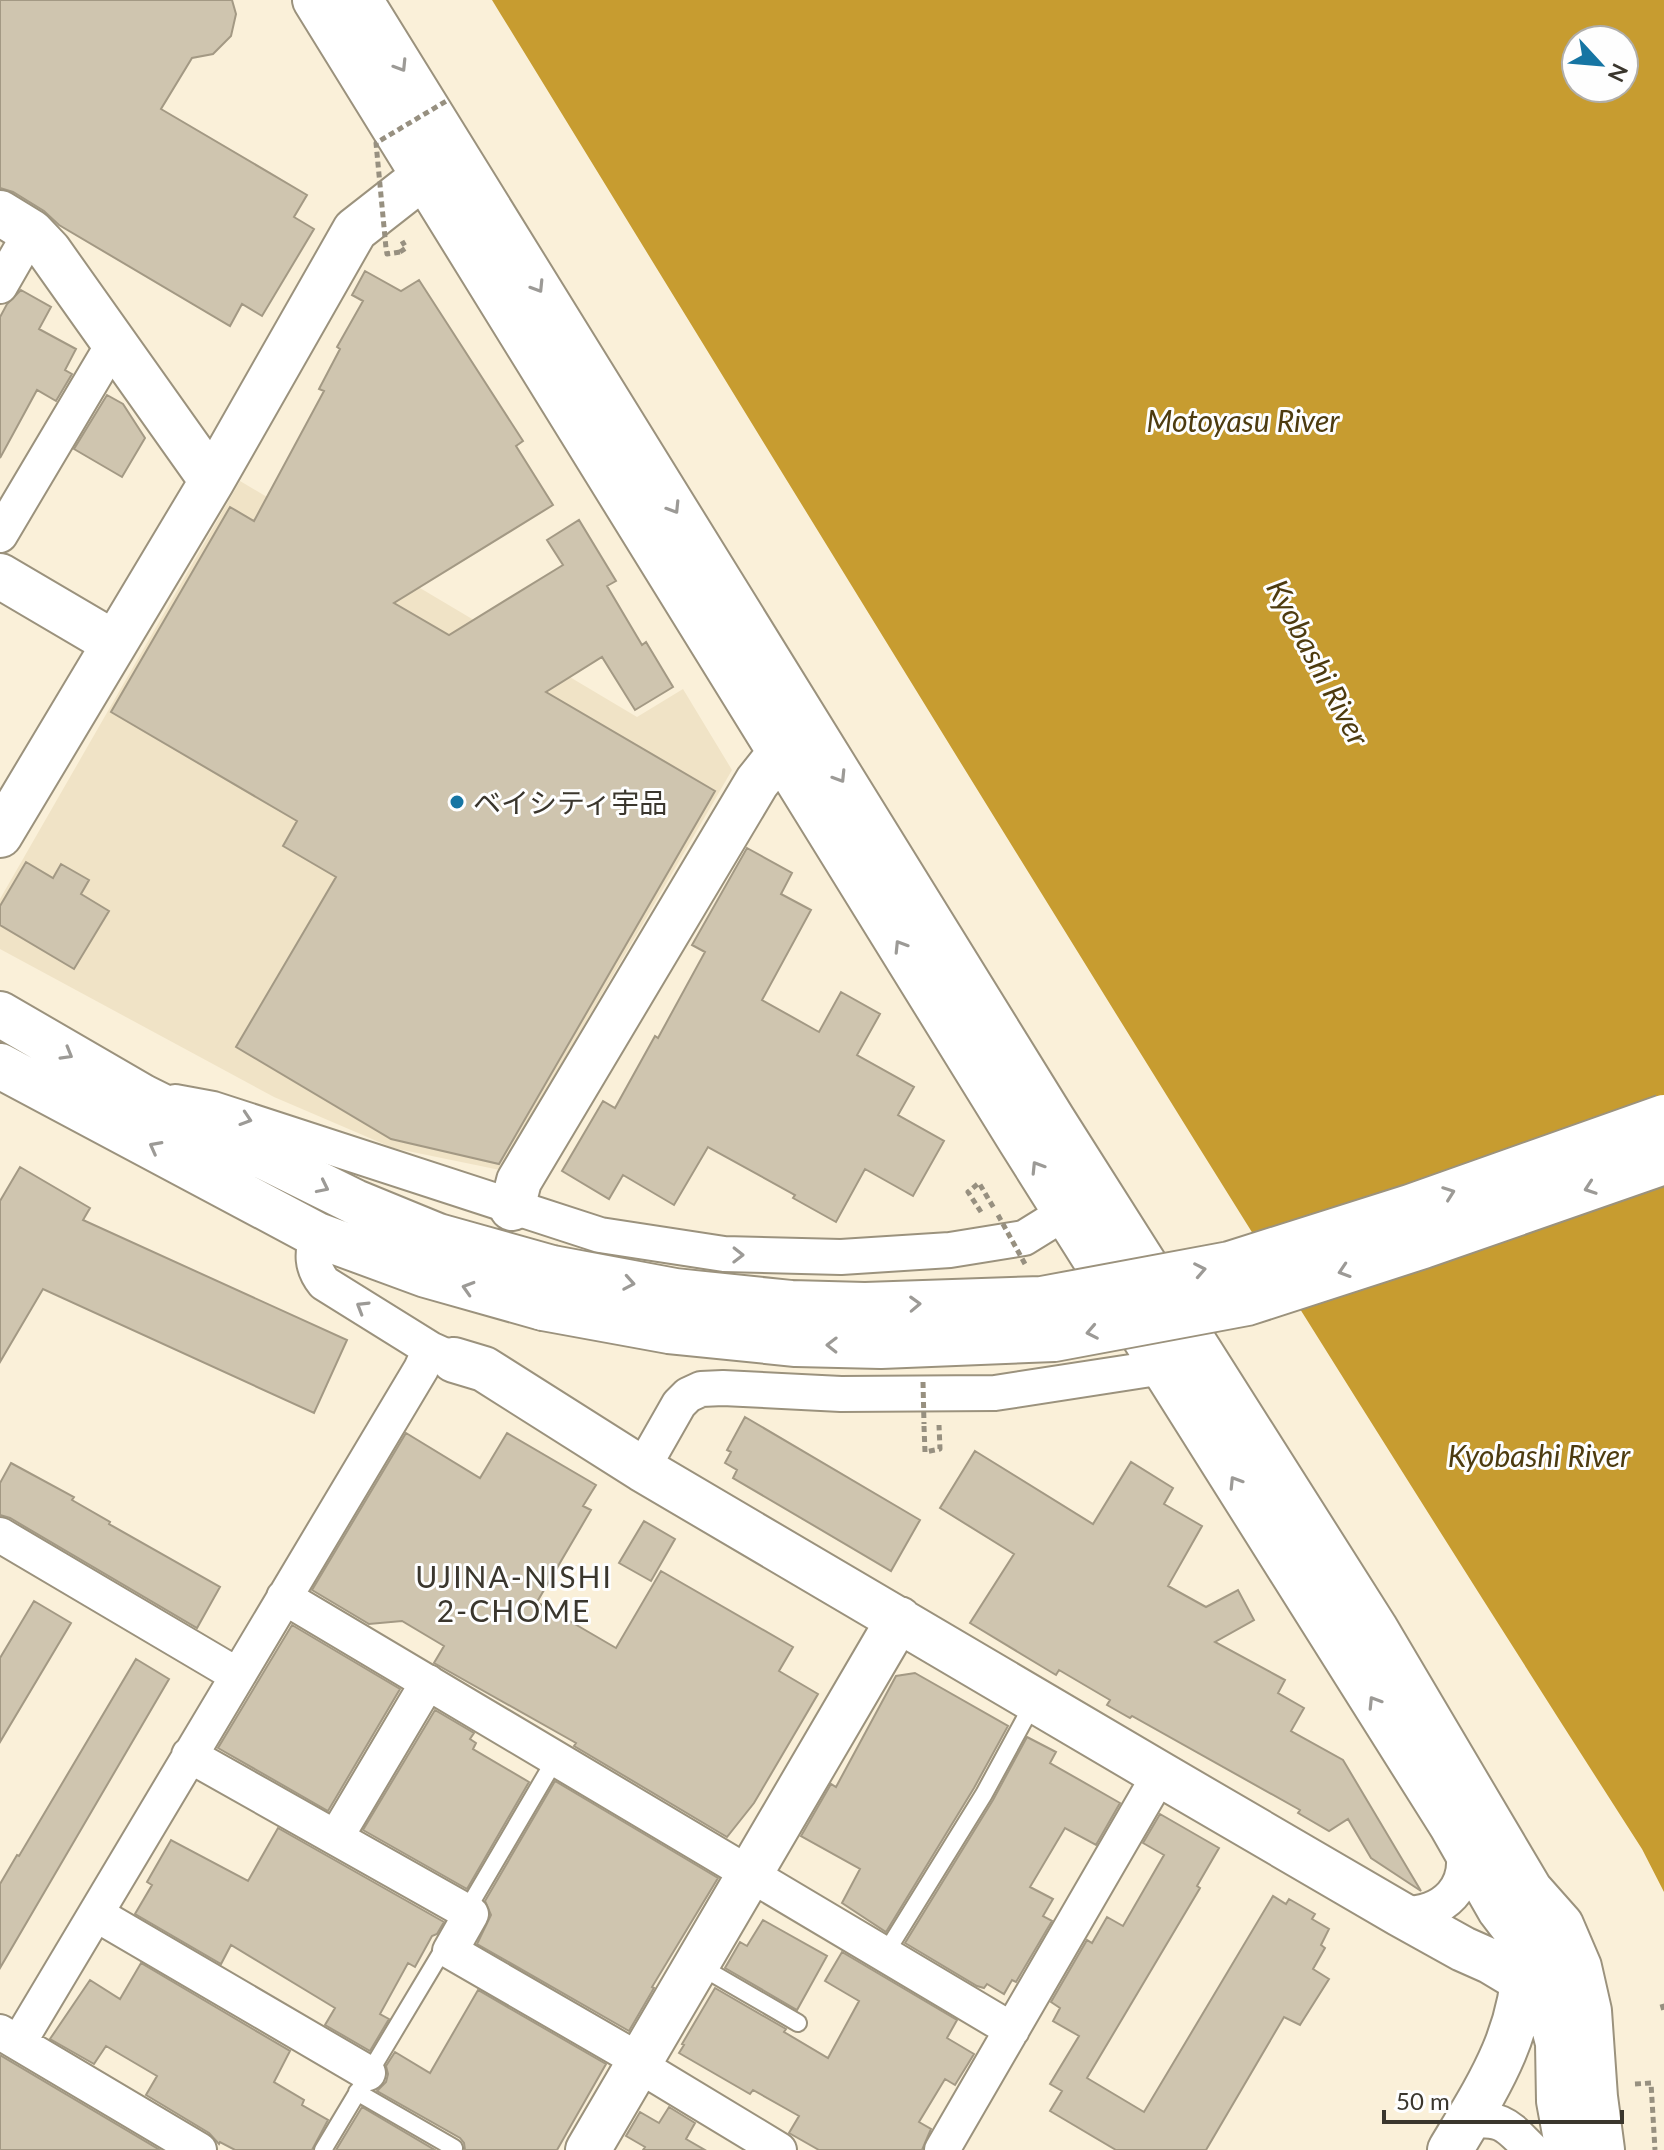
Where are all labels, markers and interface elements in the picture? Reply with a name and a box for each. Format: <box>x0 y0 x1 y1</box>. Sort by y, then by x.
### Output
north arrow <box>1560 24 1640 104</box>
one-way arrow <box>391 57 406 72</box>
text: N <box>1603 59 1634 87</box>
one-way arrow <box>528 278 543 293</box>
water label: Motoyasu River <box>1146 402 1340 438</box>
one-way arrow <box>665 500 680 514</box>
water label: Kyobashi River <box>1260 573 1378 752</box>
one-way arrow <box>831 768 846 783</box>
place label: ベイシティ宇品 <box>473 785 667 819</box>
marker: ベイシティ宇品 <box>448 793 466 811</box>
one-way arrow <box>895 941 910 955</box>
one-way arrow <box>58 1044 73 1059</box>
one-way arrow <box>238 1110 252 1126</box>
one-way arrow <box>149 1142 164 1157</box>
one-way arrow <box>1032 1162 1047 1176</box>
one-way arrow <box>314 1177 329 1192</box>
one-way arrow <box>1584 1178 1598 1194</box>
one-way arrow <box>1441 1187 1455 1203</box>
one-way arrow <box>732 1246 745 1263</box>
one-way arrow <box>1194 1262 1207 1279</box>
one-way arrow <box>1338 1262 1352 1278</box>
one-way arrow <box>622 1274 635 1291</box>
one-way arrow <box>461 1281 475 1297</box>
one-way arrow <box>909 1295 922 1312</box>
one-way arrow <box>356 1302 371 1317</box>
one-way arrow <box>1085 1322 1098 1339</box>
one-way arrow <box>825 1336 838 1354</box>
water label: Kyobashi River <box>1448 1437 1631 1473</box>
one-way arrow <box>1230 1476 1245 1491</box>
district label: UJINA-NISHI 2-CHOME <box>415 1558 613 1628</box>
one-way arrow <box>1368 1696 1383 1711</box>
scale bar <box>1384 2074 1622 2124</box>
text: 50 m <box>1396 2086 1450 2115</box>

